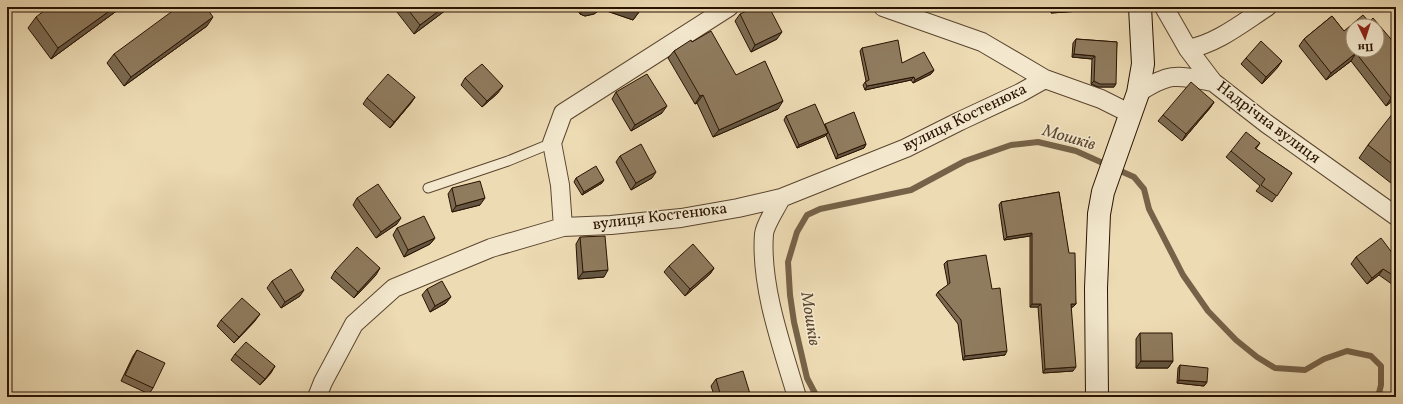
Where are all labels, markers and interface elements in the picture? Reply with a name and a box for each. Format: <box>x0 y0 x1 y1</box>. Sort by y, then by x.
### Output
north arrow <box>1345 18 1385 58</box>
text: Пн <box>1357 38 1374 55</box>
street label: Надрічна вулиця <box>1211 77 1325 169</box>
street label: вулиця Костенюка <box>899 78 1031 158</box>
water label: Мошків <box>1039 119 1098 157</box>
street label: вулиця Костенюка <box>591 198 729 236</box>
water label: Мошків <box>794 289 826 348</box>

